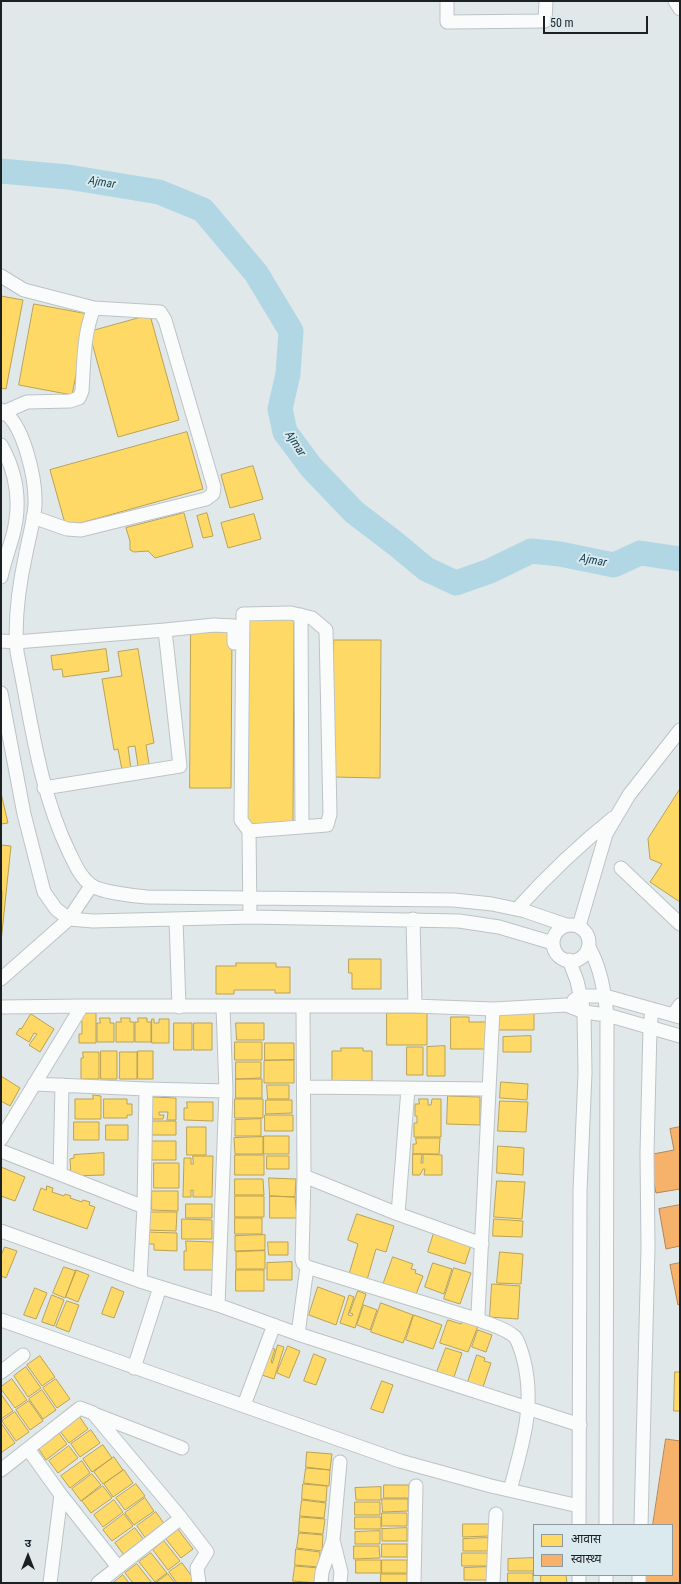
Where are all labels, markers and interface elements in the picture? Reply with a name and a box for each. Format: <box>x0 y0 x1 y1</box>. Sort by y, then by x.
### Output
scale bar <box>545 8 650 34</box>
text: 50 m <box>550 16 574 30</box>
water label: Ajmar <box>87 174 117 192</box>
water label: Ajmar <box>282 429 308 459</box>
water label: Ajmar <box>578 552 608 570</box>
legend <box>533 1524 673 1576</box>
text: आवास <box>571 1532 601 1546</box>
north arrow <box>8 1536 48 1576</box>
text: उ <box>25 1537 31 1550</box>
text: स्वास्थ्य <box>571 1552 601 1566</box>

